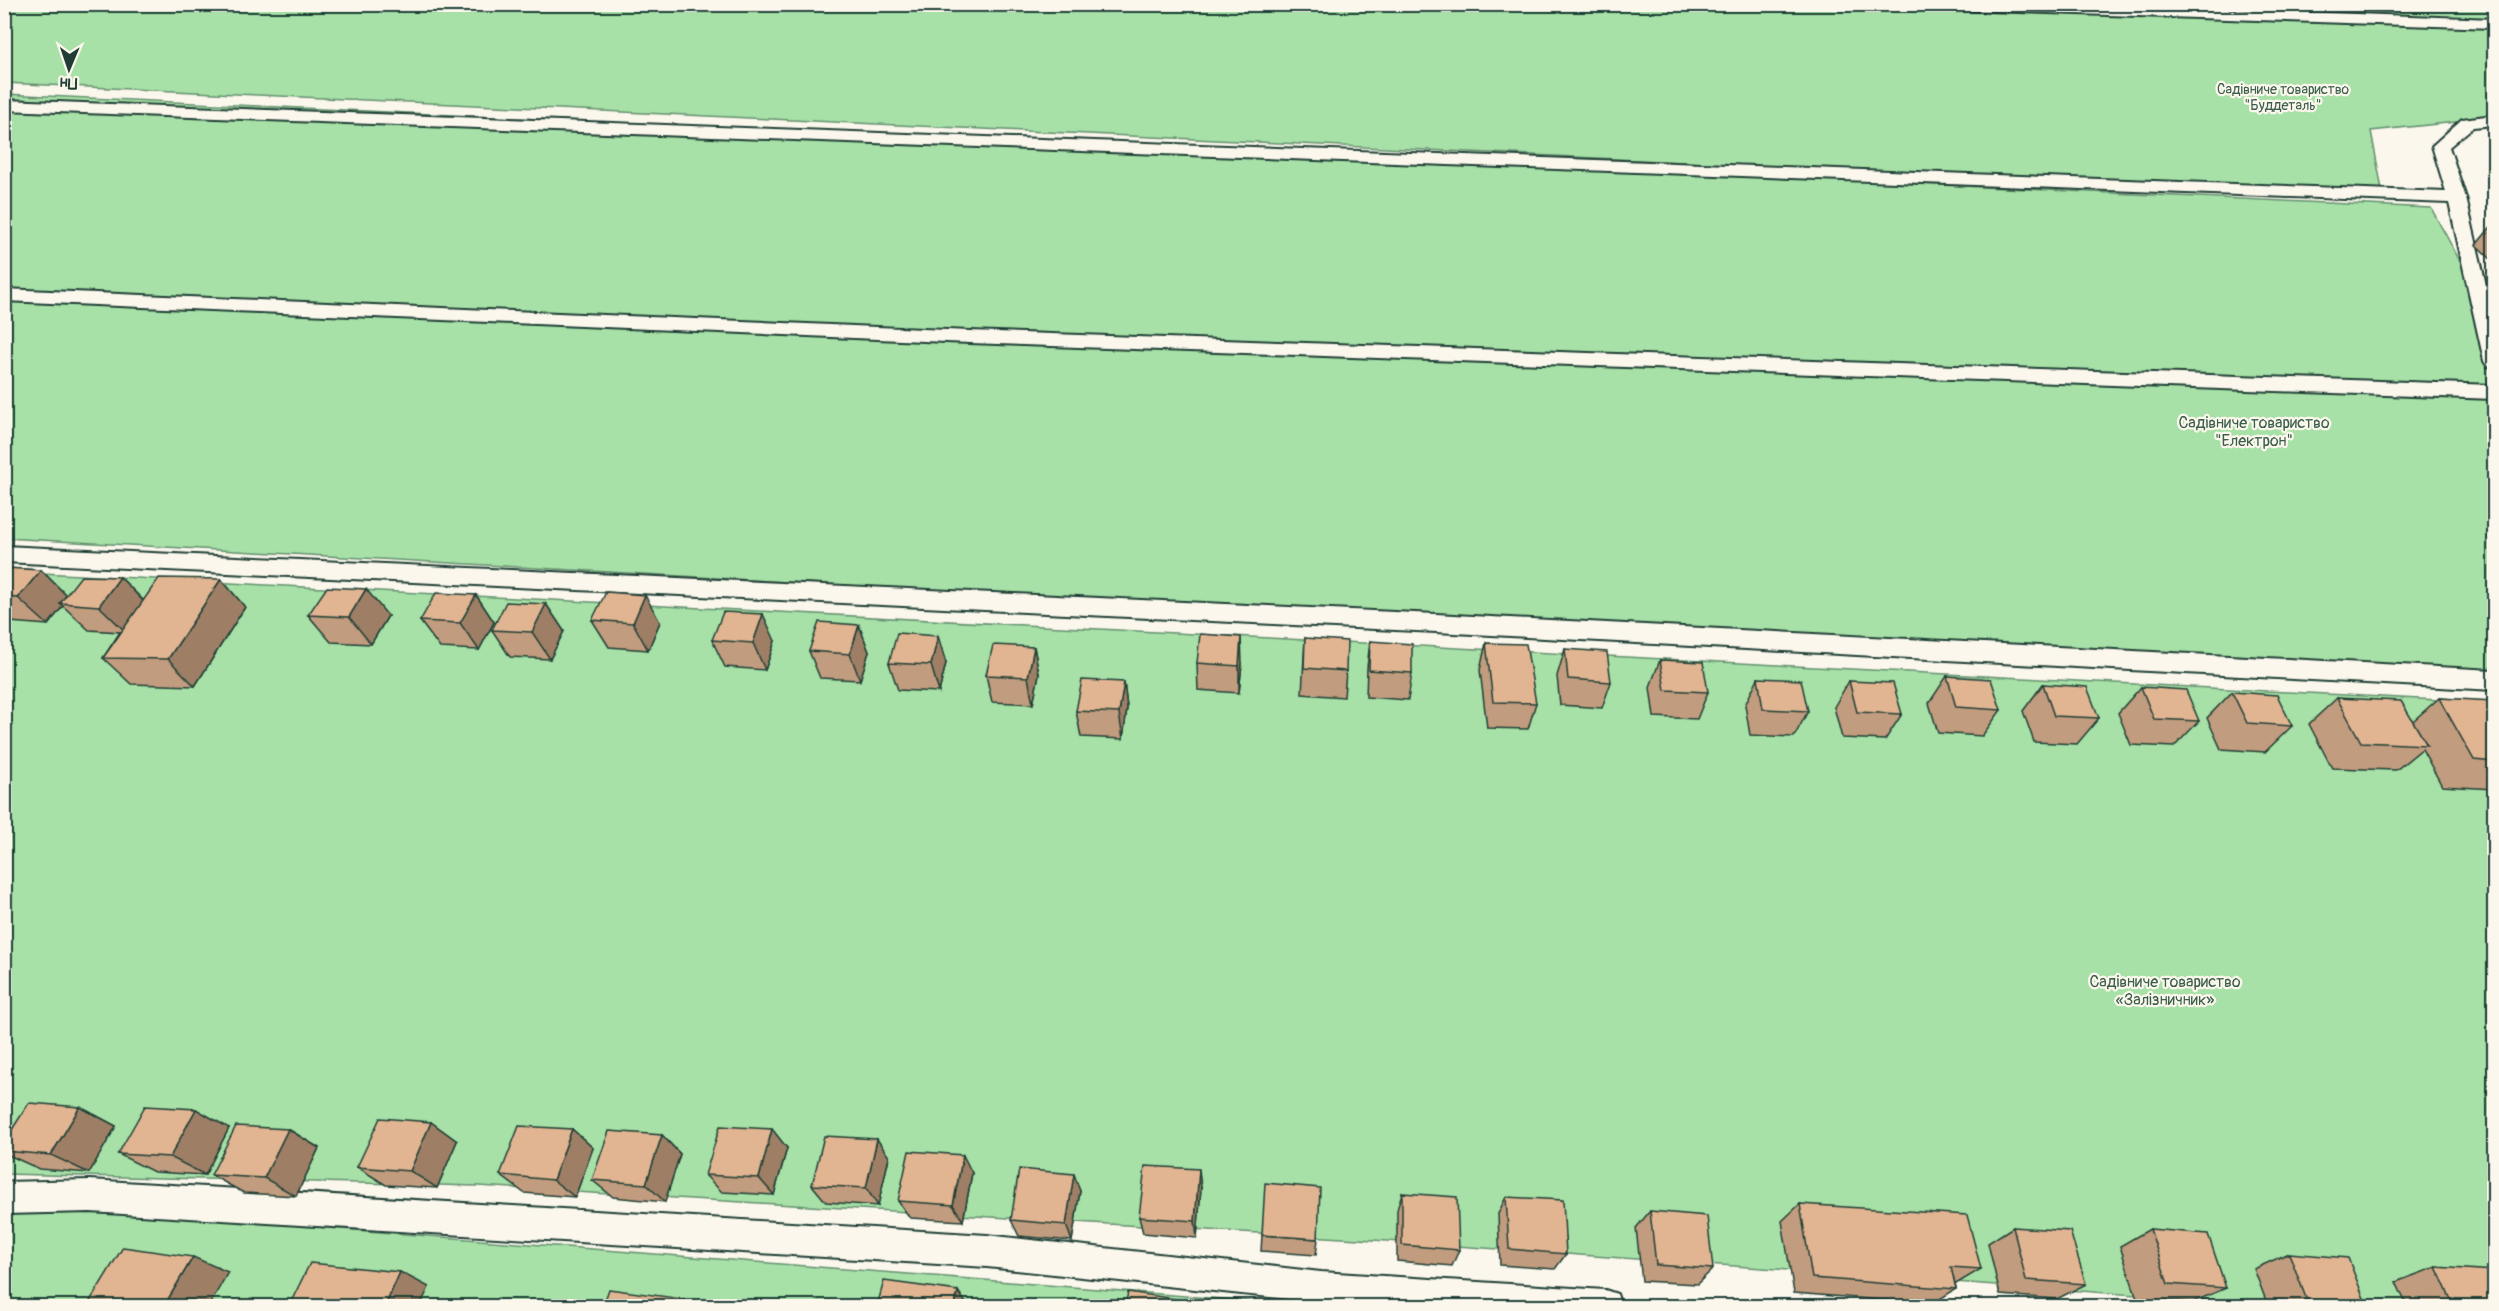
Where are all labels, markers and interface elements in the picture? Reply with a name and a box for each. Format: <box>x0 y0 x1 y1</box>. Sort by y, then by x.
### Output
north arrow <box>39 39 99 99</box>
text: Пн <box>59 73 78 93</box>
park label: Садівниче товариство "Буддеталь" <box>2217 81 2350 114</box>
park label: Садівниче товариство "Електрон" <box>2178 413 2330 451</box>
park label: Садівниче товариство «Залізничник» <box>2089 972 2241 1010</box>

